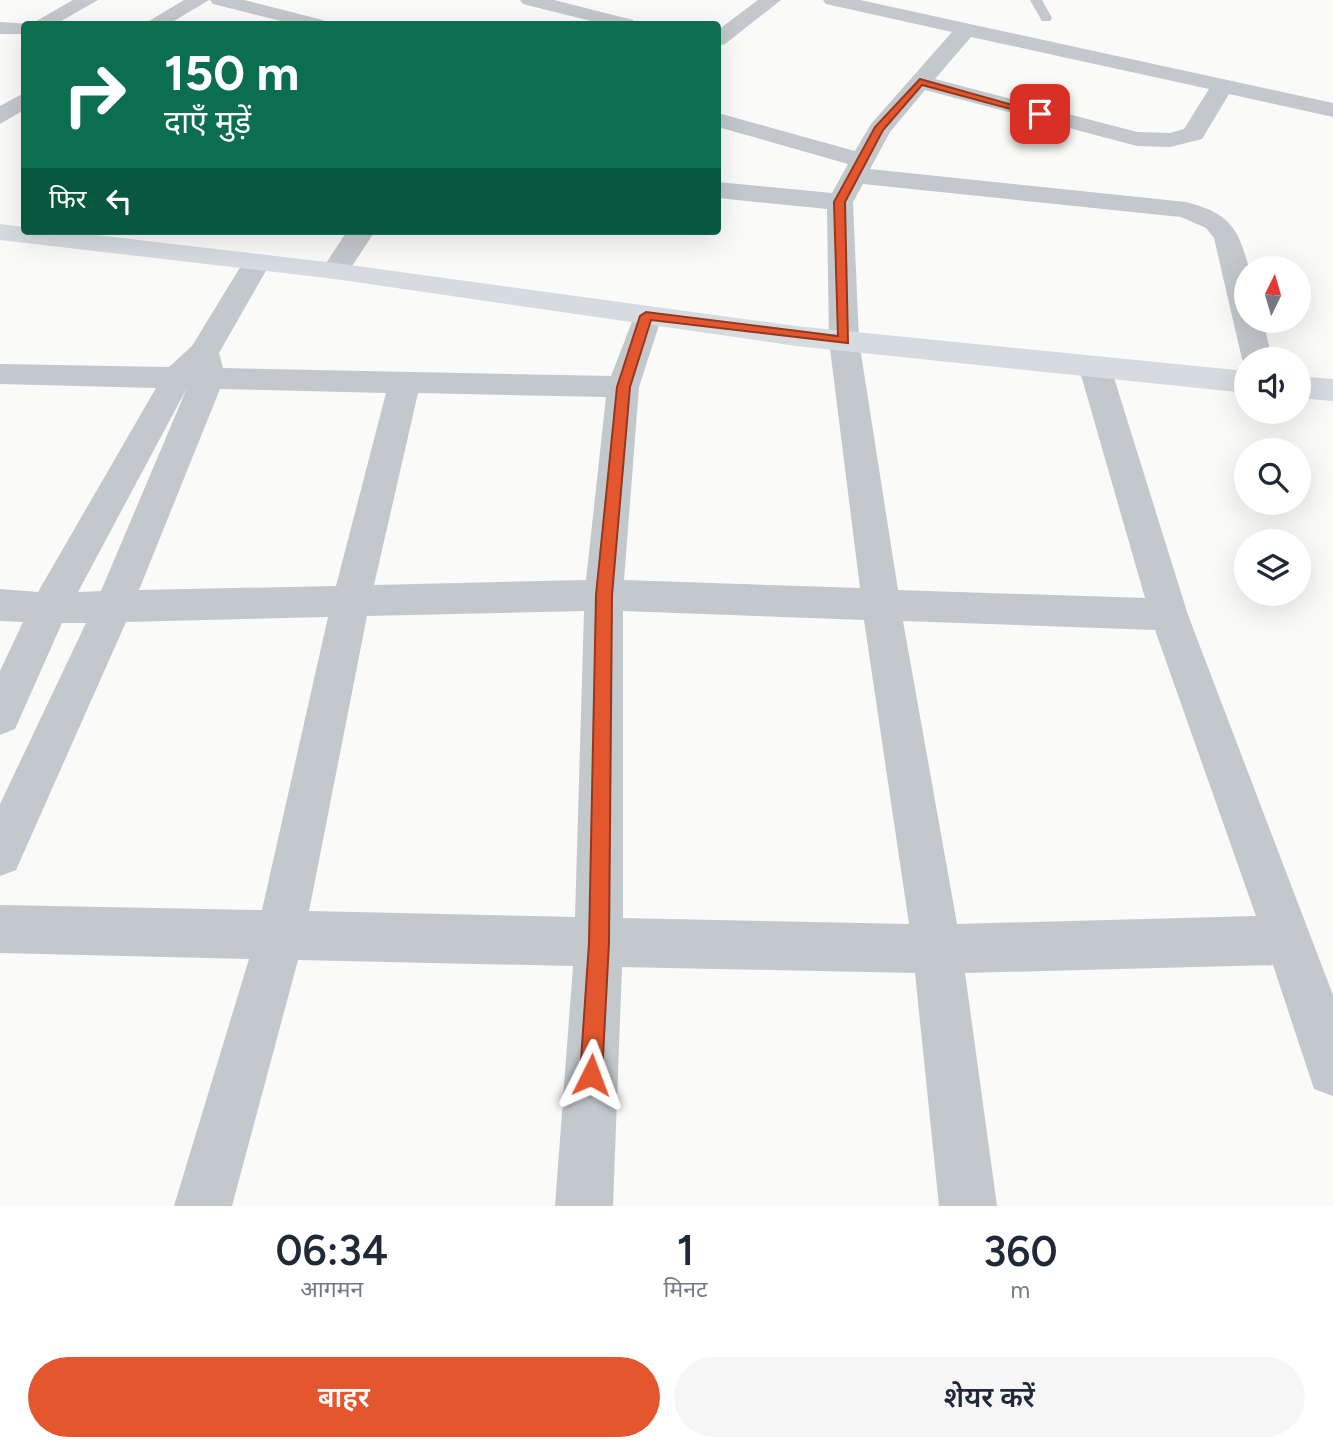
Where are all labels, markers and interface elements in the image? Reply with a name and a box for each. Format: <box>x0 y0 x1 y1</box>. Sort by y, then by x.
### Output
text: 150 m <box>164 43 299 102</box>
icon: right <box>49 49 140 140</box>
pin <box>1010 84 1070 144</box>
icon: arrive <box>1021 95 1059 133</box>
text: दाएँ मुड़ें <box>164 103 251 141</box>
icon: left <box>100 182 138 220</box>
text: फिर <box>49 183 86 215</box>
north arrow <box>1234 256 1311 332</box>
map controls <box>1234 256 1311 606</box>
button: sound <box>1234 347 1311 424</box>
button: search <box>1234 438 1311 515</box>
button: layers <box>1234 529 1311 606</box>
position arrow <box>554 1038 628 1112</box>
text: 06:34 <box>276 1225 388 1276</box>
text: 1 <box>677 1225 694 1276</box>
text: 360 <box>983 1226 1057 1277</box>
text: आगमन <box>300 1275 363 1303</box>
text: मिनट <box>664 1275 708 1303</box>
text: m <box>1011 1276 1030 1304</box>
button: बाहर <box>28 1357 660 1437</box>
button: शेयर करें <box>674 1357 1305 1437</box>

